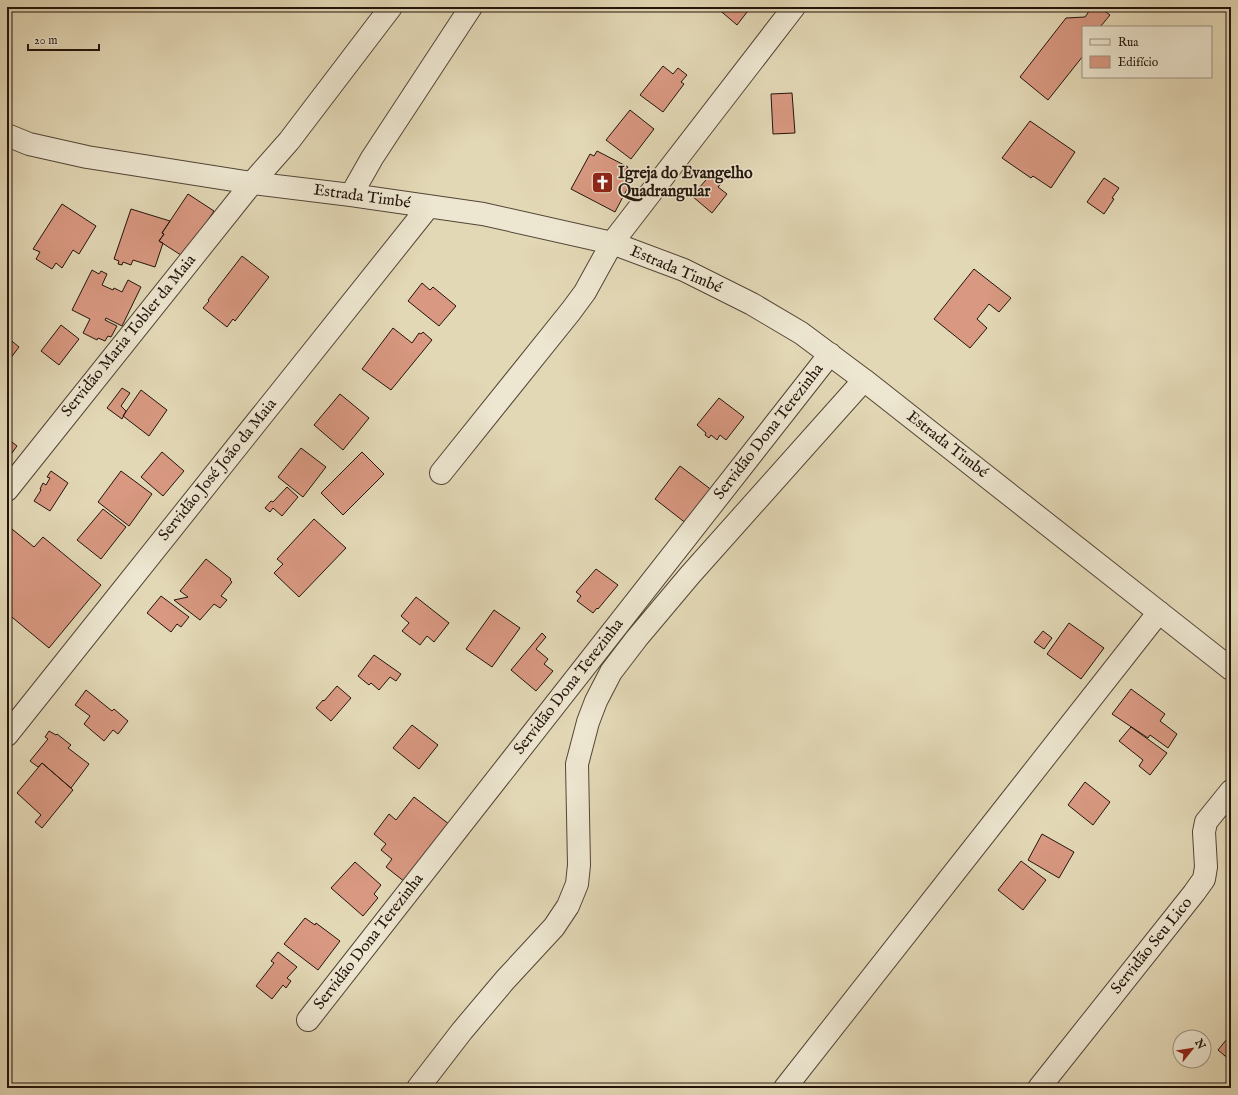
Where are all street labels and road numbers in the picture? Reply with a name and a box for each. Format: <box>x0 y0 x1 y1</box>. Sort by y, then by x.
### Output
street label: Estrada Timbé <box>312 180 412 214</box>
street label: Estrada Timbé <box>627 242 725 298</box>
street label: Servidão Maria Tobler da Maia <box>57 251 201 421</box>
street label: Servidão Dona Terezinha <box>710 360 828 504</box>
street label: Servidão José João da Maia <box>154 395 282 545</box>
street label: Estrada Timbé <box>902 407 992 483</box>
street label: Servidão Dona Terezinha <box>510 615 628 759</box>
street label: Servidão Dona Terezinha <box>310 870 428 1014</box>
street label: Servidão Seu Lico <box>1107 893 1197 998</box>

